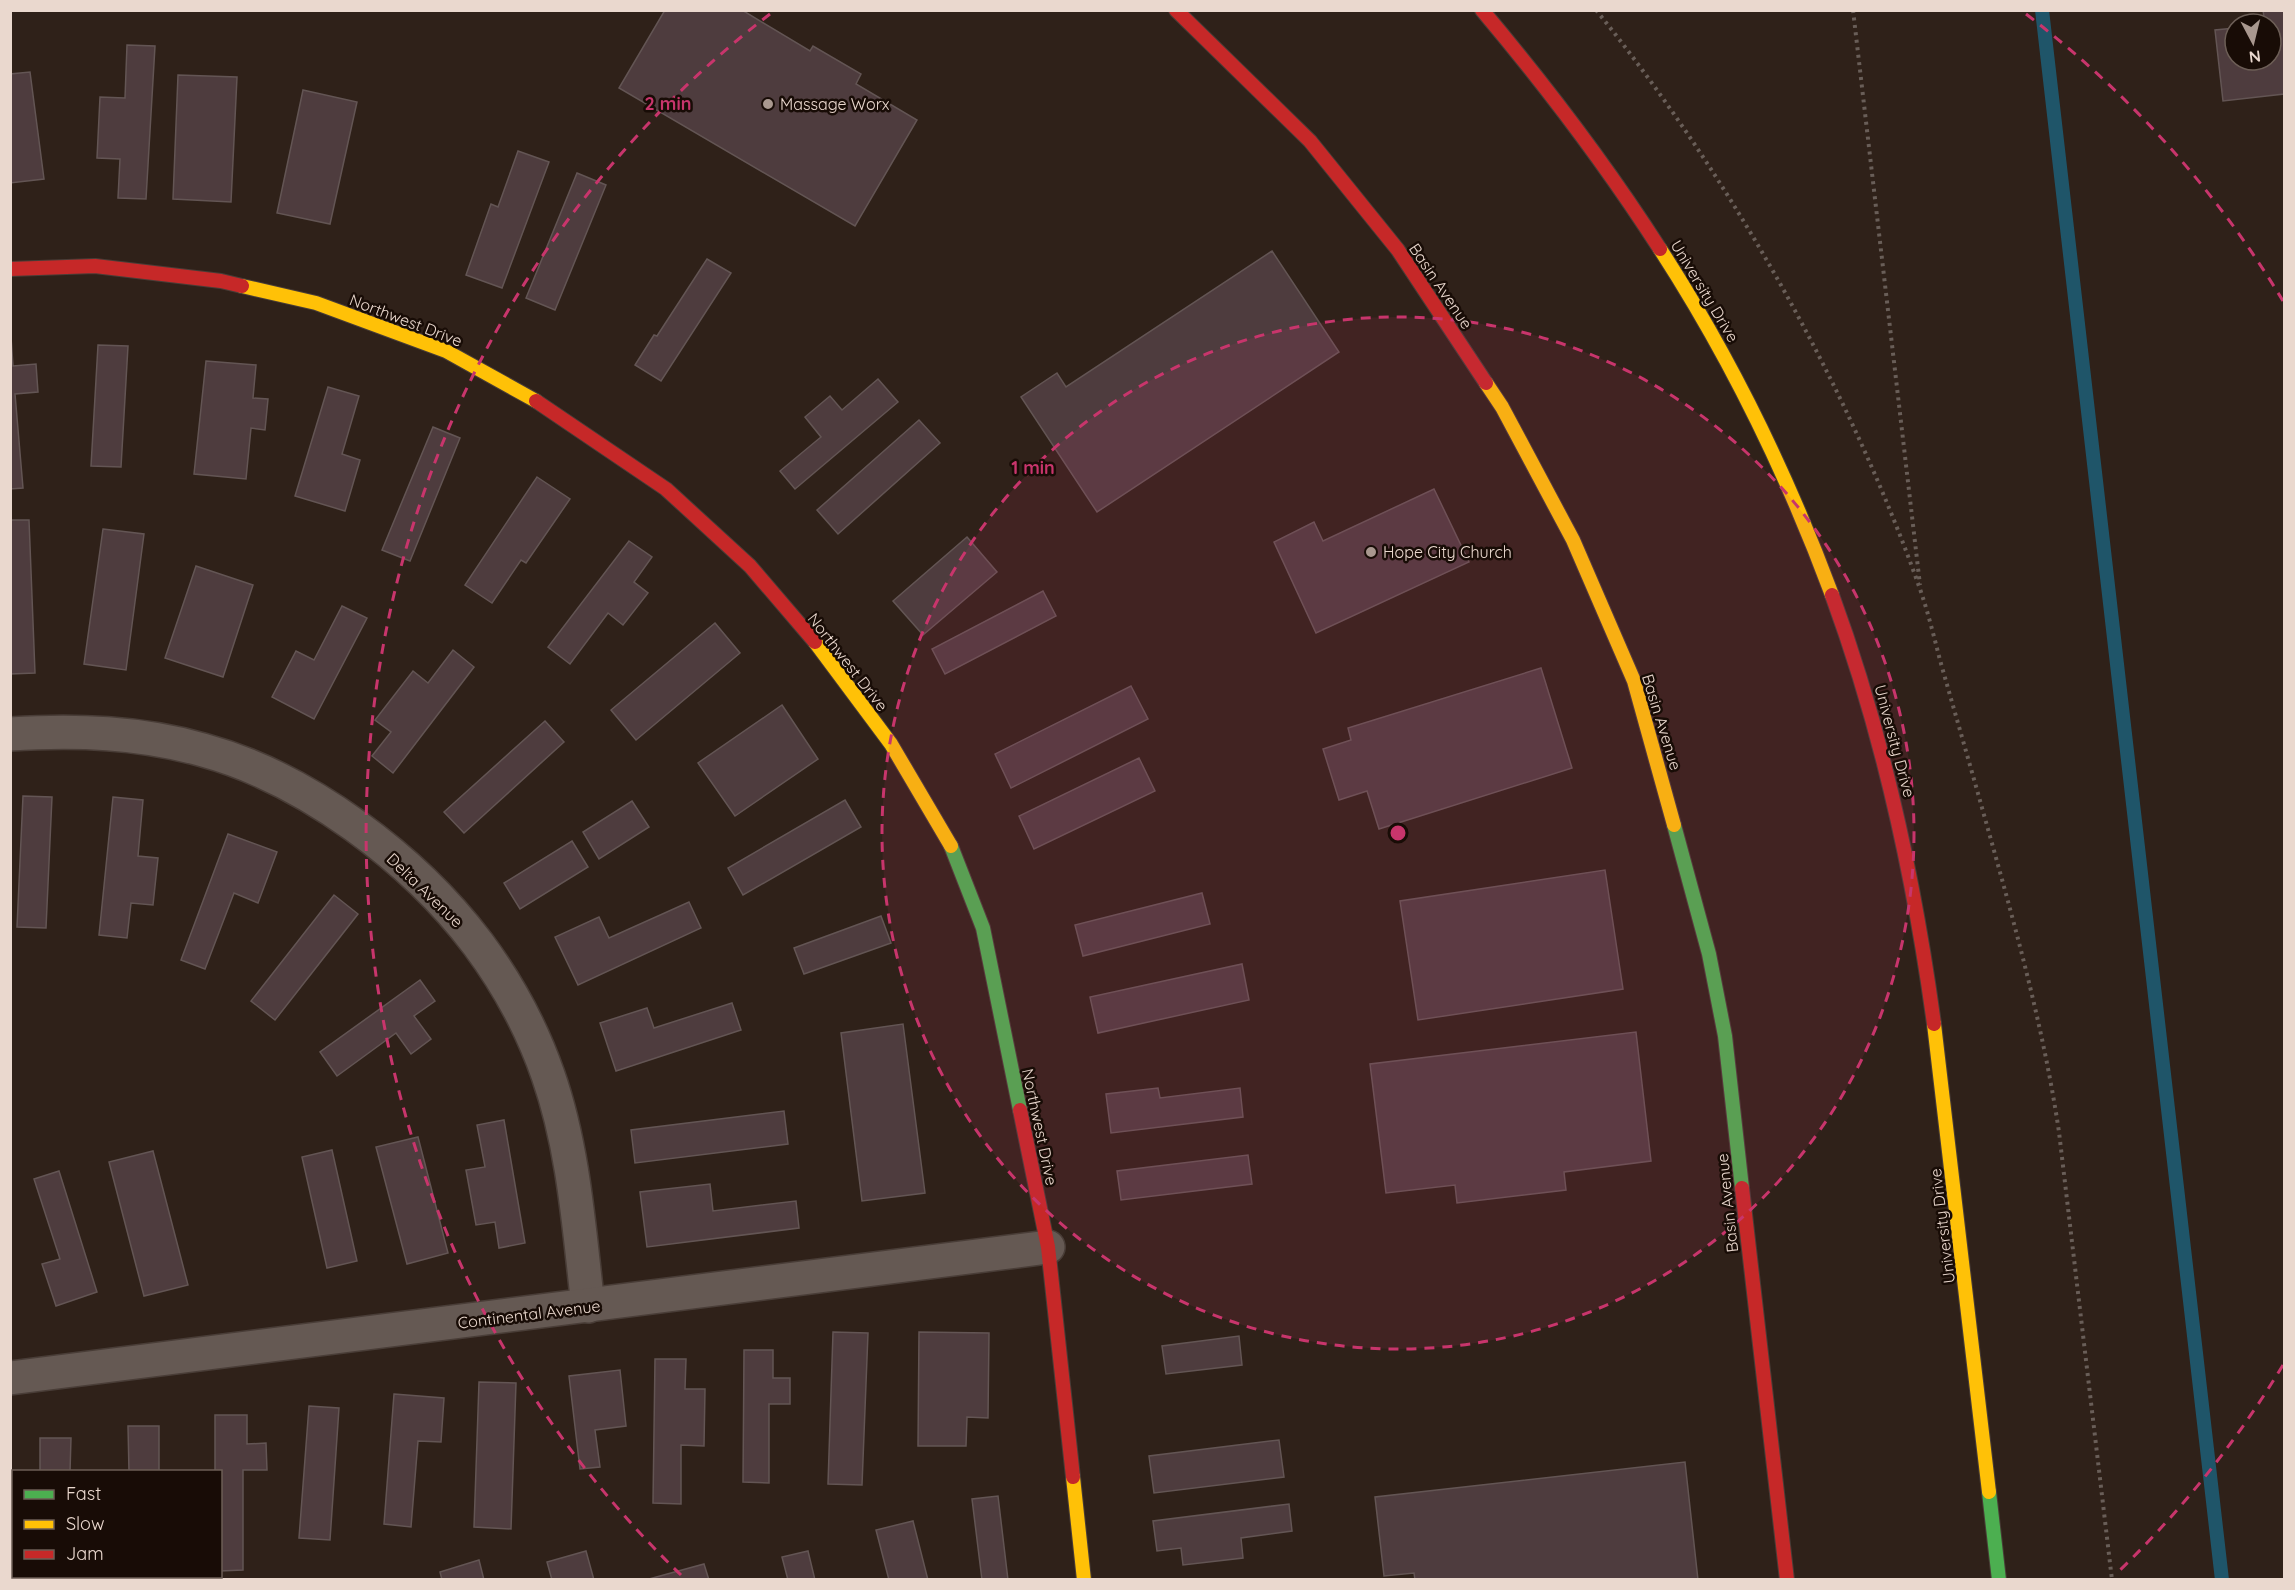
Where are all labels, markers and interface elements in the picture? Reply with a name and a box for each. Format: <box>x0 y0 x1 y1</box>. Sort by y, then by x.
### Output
north arrow <box>2223 12 2283 72</box>
text: N <box>2248 46 2262 68</box>
text: 2 min <box>645 92 691 115</box>
place label: Massage Worx <box>780 94 890 114</box>
marker: Massage Worx <box>761 97 775 111</box>
street label: University Drive <box>1667 236 1743 346</box>
street label: Basin Avenue <box>1405 239 1477 333</box>
street label: Northwest Drive <box>347 289 465 351</box>
text: 1 min <box>1011 456 1055 479</box>
place label: Hope City Church <box>1383 542 1512 562</box>
marker: Hope City Church <box>1364 545 1378 559</box>
street label: Northwest Drive <box>804 609 892 715</box>
street label: Basin Avenue <box>1638 672 1686 772</box>
street label: University Drive <box>1870 682 1920 800</box>
centre of rings <box>1388 823 1408 843</box>
street label: Delta Avenue <box>383 849 467 931</box>
street label: Northwest Drive <box>1018 1067 1062 1187</box>
street label: Basin Avenue <box>1712 1153 1742 1253</box>
street label: University Drive <box>1925 1167 1959 1285</box>
street label: Continental Avenue <box>456 1295 602 1333</box>
legend <box>12 1470 222 1578</box>
text: Fast <box>66 1482 101 1505</box>
text: Slow <box>66 1512 104 1535</box>
text: Jam <box>66 1542 104 1565</box>

